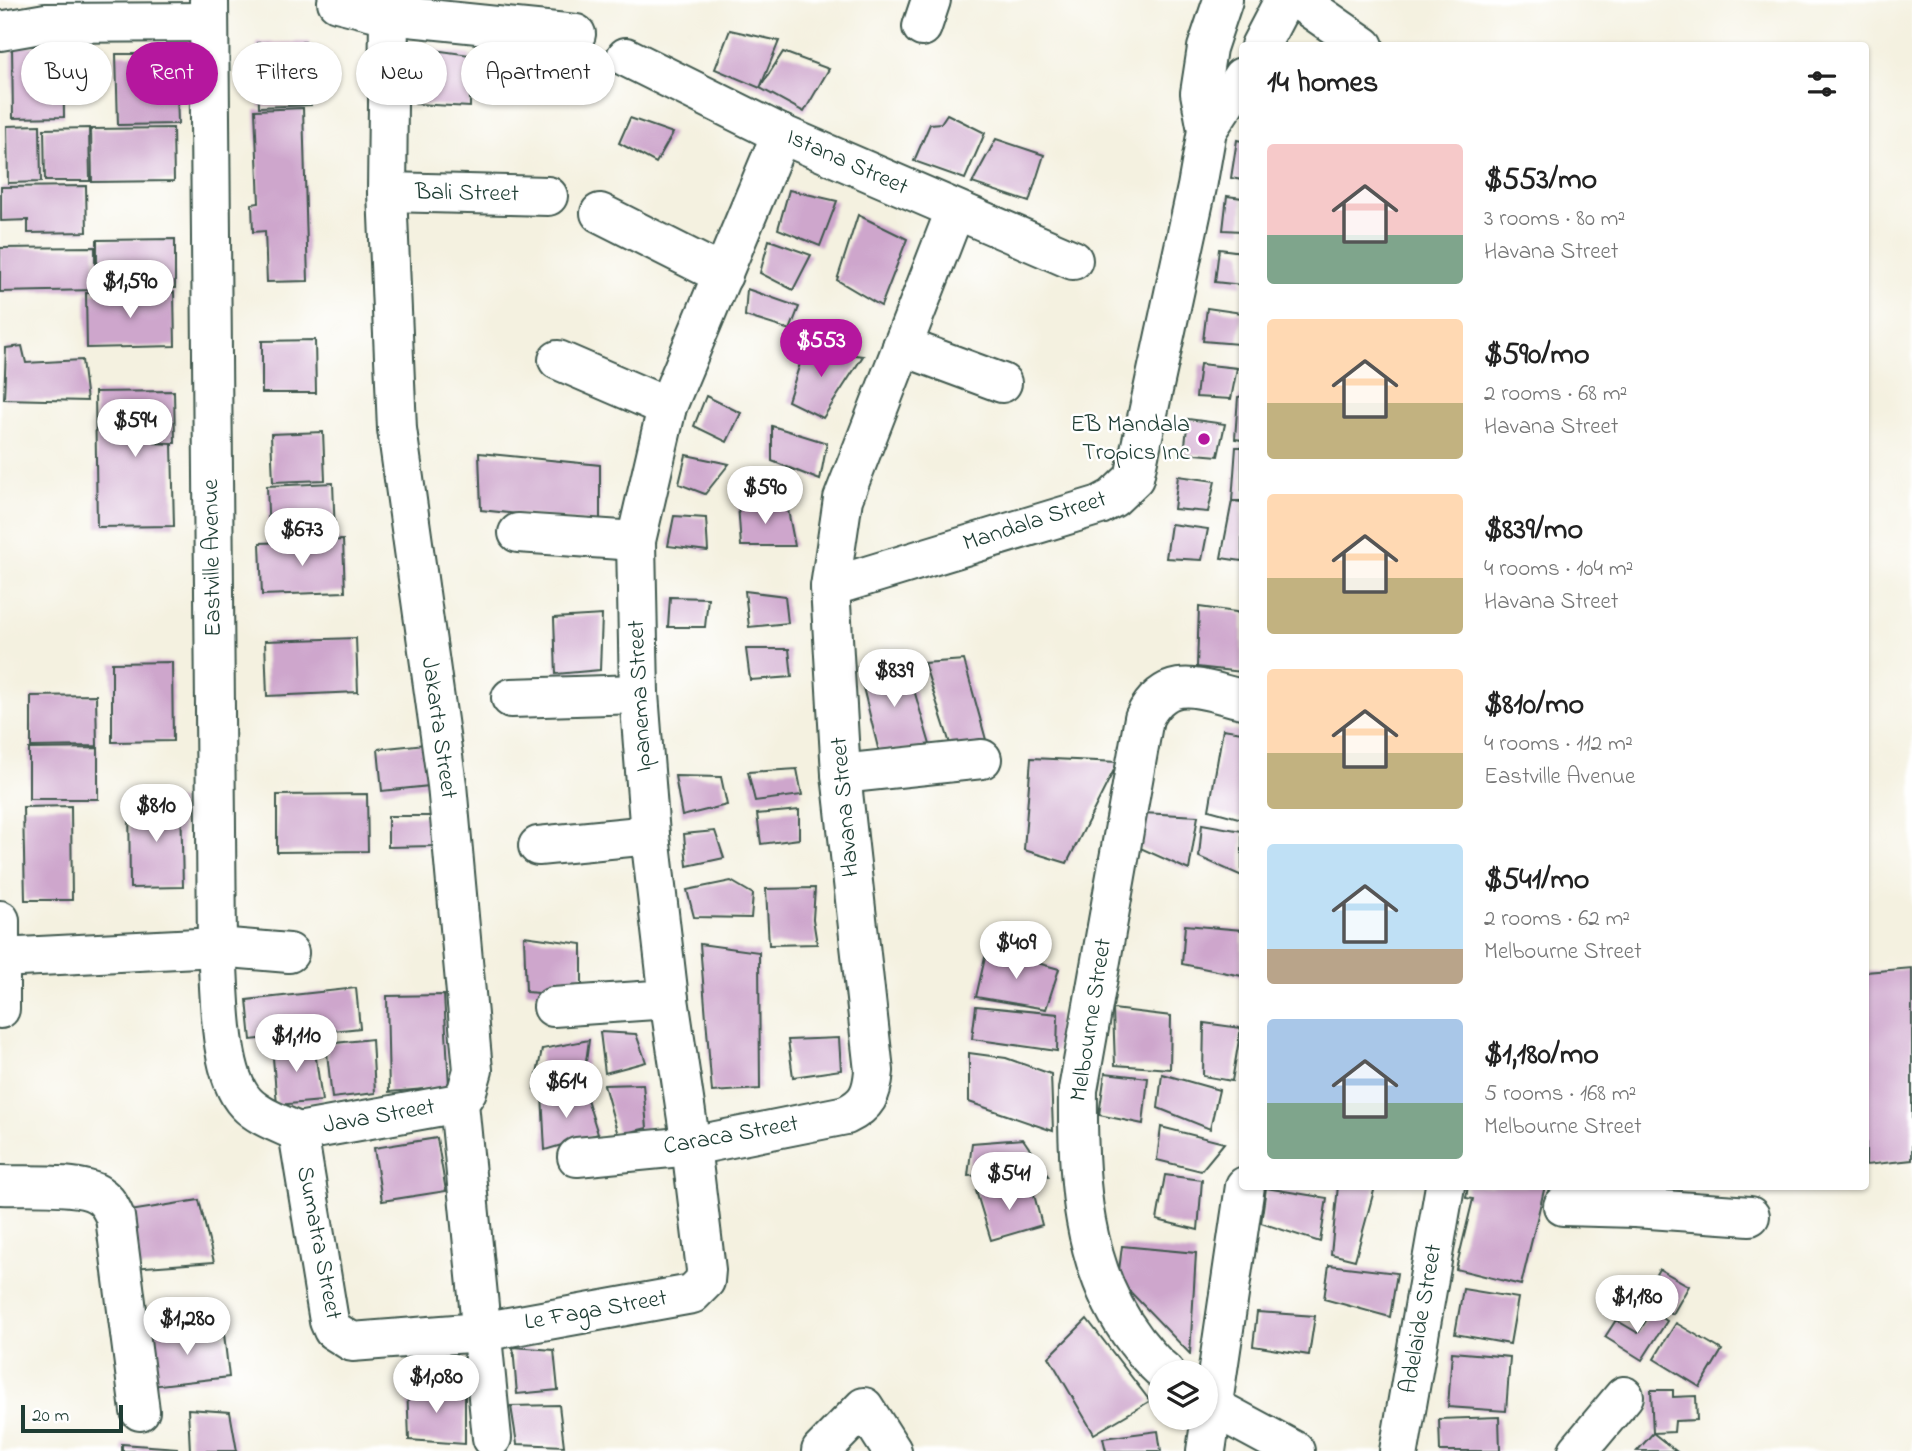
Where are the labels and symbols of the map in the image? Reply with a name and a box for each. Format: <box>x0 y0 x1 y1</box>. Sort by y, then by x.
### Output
street label: Istana Street <box>780 121 914 205</box>
street label: Bali Street <box>414 176 519 212</box>
pin: $1,590 <box>73 260 187 320</box>
pin: $553 <box>780 320 862 379</box>
pin: $594 <box>94 400 176 459</box>
place label: EB Mandala Tropics Inc <box>1071 408 1190 471</box>
marker: EB Mandala Tropics Inc <box>1196 431 1212 447</box>
pin: $590 <box>724 466 806 526</box>
street label: Eastville Avenue <box>194 478 232 637</box>
street label: Mandala Street <box>959 482 1111 562</box>
pin: $673 <box>261 508 343 568</box>
street label: Ipanema Street <box>620 619 662 773</box>
pin: $839 <box>853 650 935 709</box>
street label: Jakarta Street <box>411 655 465 801</box>
street label: Havana Street <box>822 736 870 878</box>
pin: $810 <box>115 784 197 844</box>
pin: $409 <box>975 922 1057 981</box>
street label: Melbourne Street <box>1062 936 1122 1104</box>
pin: $1,110 <box>239 1014 353 1074</box>
pin: $614 <box>525 1060 607 1120</box>
street label: Java Street <box>320 1090 438 1144</box>
street label: Caraca Street <box>661 1107 801 1165</box>
pin: $541 <box>968 1152 1050 1212</box>
street label: Sumatra Street <box>286 1163 350 1323</box>
street label: Adelaide Street <box>1392 1242 1452 1396</box>
pin: $1,180 <box>1580 1276 1694 1335</box>
street label: Le Faga Street <box>522 1281 670 1341</box>
pin: $1,280 <box>130 1298 244 1357</box>
pin: $1,080 <box>379 1356 493 1415</box>
scale bar <box>21 1402 122 1434</box>

